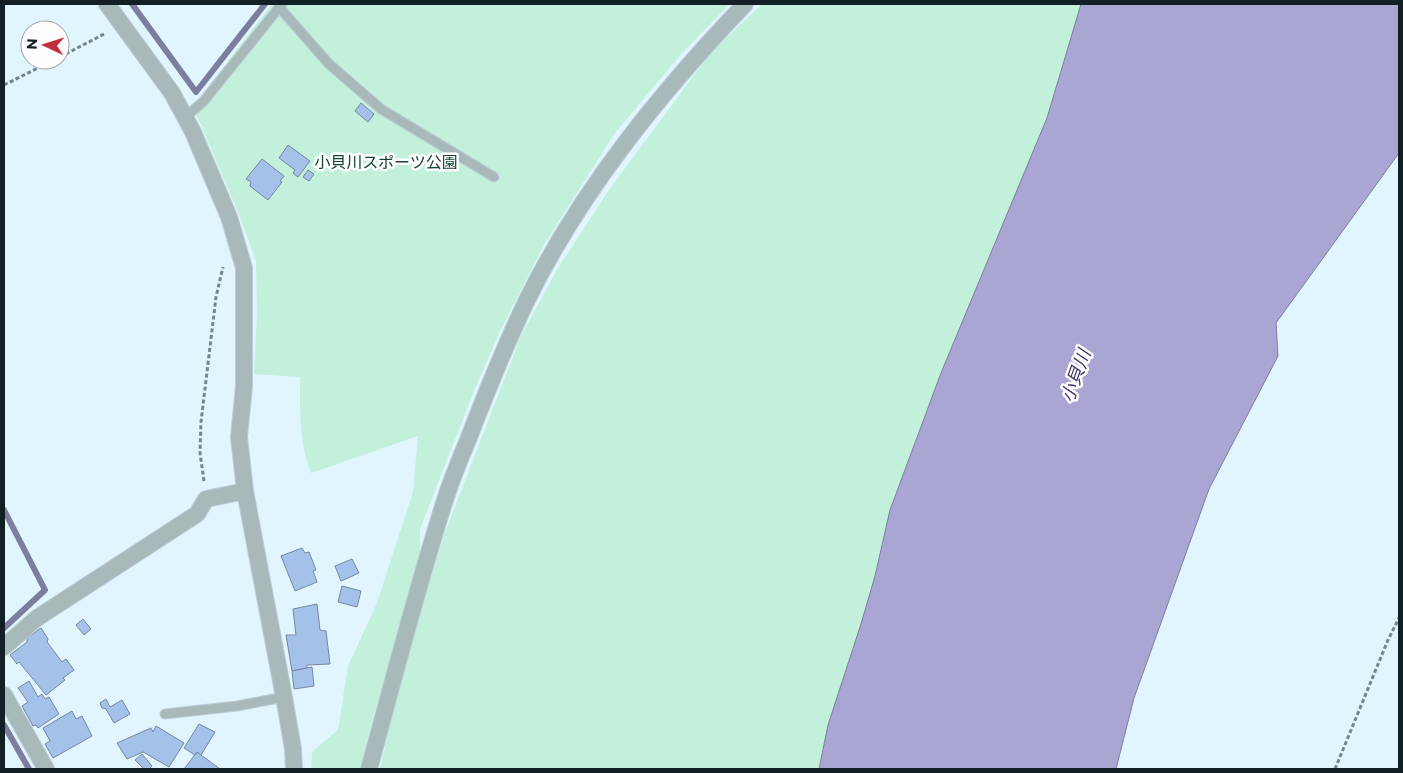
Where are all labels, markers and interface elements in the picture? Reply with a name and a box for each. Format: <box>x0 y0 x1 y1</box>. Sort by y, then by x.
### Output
north arrow <box>20 20 70 70</box>
text: N <box>23 38 41 50</box>
park label: 小貝川スポーツ公園 <box>314 153 458 172</box>
water label: 小貝川 <box>1056 345 1096 405</box>

